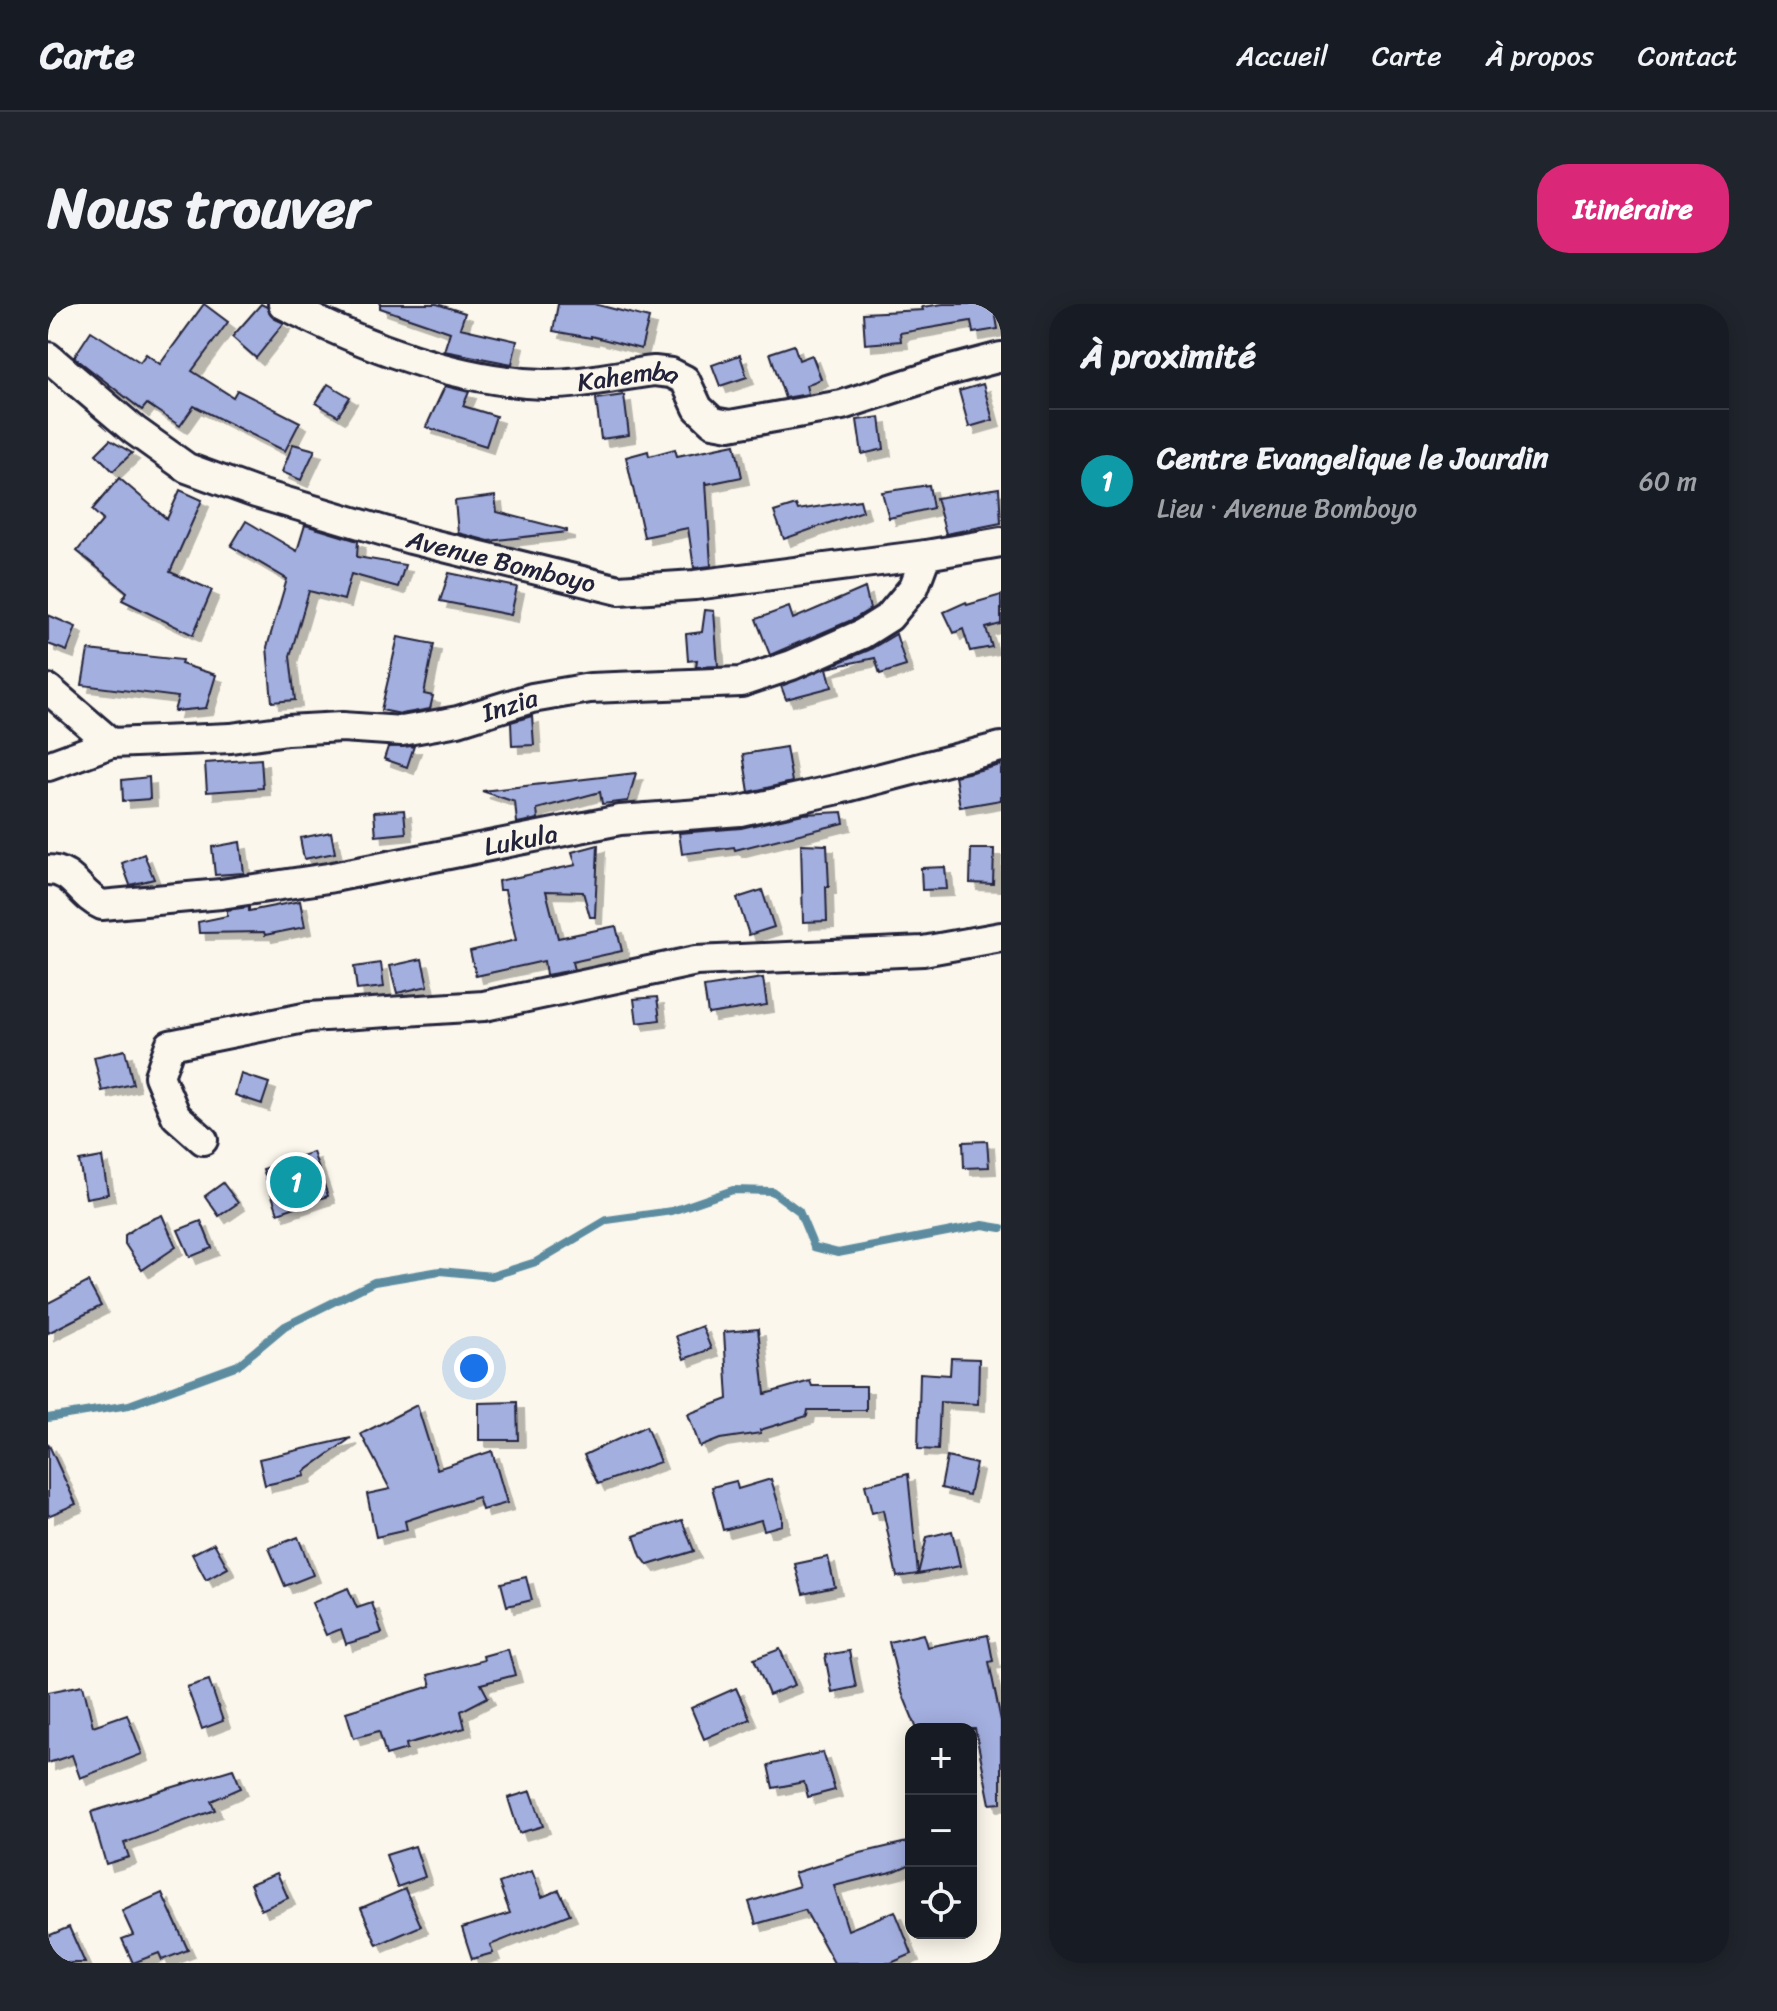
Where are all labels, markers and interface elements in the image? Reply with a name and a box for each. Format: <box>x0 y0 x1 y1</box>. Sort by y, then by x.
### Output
text: Carte <box>40 22 135 89</box>
text: Accueil <box>1237 31 1328 80</box>
text: Carte <box>1372 31 1442 80</box>
text: À propos <box>1486 31 1594 80</box>
text: Contact <box>1638 31 1737 80</box>
text: Nous trouver <box>48 159 369 258</box>
button: Itinéraire <box>1537 164 1729 253</box>
text: À proximité <box>1081 326 1256 386</box>
street label: Kahemba <box>574 348 689 405</box>
text: Centre Evangelique le Jourdin <box>1157 431 1549 485</box>
text: 1 <box>1101 458 1113 504</box>
text: 60 m <box>1639 458 1697 504</box>
text: Lieu · Avenue Bomboyo <box>1157 485 1417 531</box>
street label: Avenue Bomboyo <box>401 516 601 607</box>
street label: Inzia <box>475 674 545 736</box>
street label: Lukula <box>480 810 561 870</box>
pin: 1 <box>270 1152 322 1212</box>
your location <box>454 1348 494 1388</box>
map controls <box>905 1723 977 1939</box>
button: + <box>905 1723 977 1795</box>
button: − <box>905 1795 977 1867</box>
button: locate <box>905 1867 977 1939</box>

